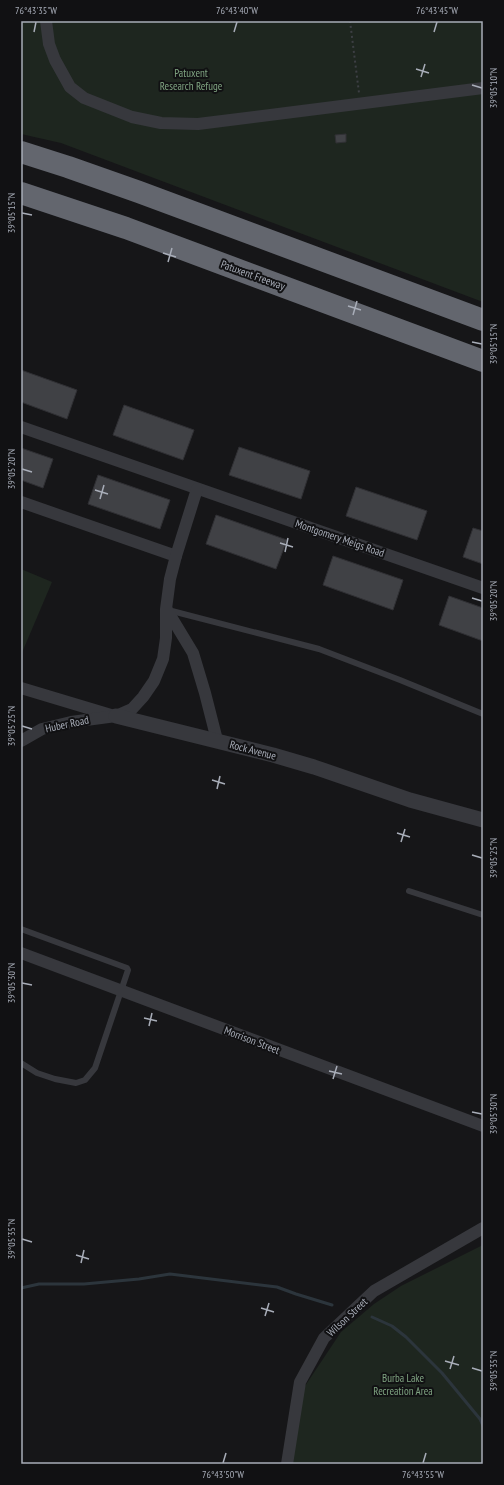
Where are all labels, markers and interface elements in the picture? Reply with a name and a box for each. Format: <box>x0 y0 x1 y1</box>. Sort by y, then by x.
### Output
text: 76°43'35"W <box>15 4 57 17</box>
text: 76°43'40"W <box>216 4 258 17</box>
text: 76°43'45"W <box>416 4 458 17</box>
park label: Patuxent Research Refuge <box>160 66 223 93</box>
text: 39°05'10"N <box>487 68 500 108</box>
text: 39°05'15"N <box>5 193 18 233</box>
street label: Patuxent Freeway <box>219 257 288 293</box>
text: 39°05'15"N <box>487 324 500 364</box>
text: 39°05'20"N <box>5 449 18 489</box>
street label: Montgomery Meigs Road <box>294 516 387 560</box>
text: 39°05'20"N <box>487 581 500 621</box>
text: 39°05'25"N <box>5 706 18 746</box>
street label: Huber Road <box>44 713 90 735</box>
street label: Rock Avenue <box>228 737 278 763</box>
text: 39°05'25"N <box>487 838 500 878</box>
text: 39°05'30"N <box>5 963 18 1003</box>
street label: Morrison Street <box>222 1023 282 1057</box>
text: 39°05'30"N <box>487 1094 500 1134</box>
text: 39°05'35"N <box>5 1219 18 1259</box>
street label: Wilson Street <box>324 1295 370 1339</box>
text: 39°05'35"N <box>487 1351 500 1391</box>
park label: Burba Lake Recreation Area <box>373 1371 433 1398</box>
text: 76°43'50"W <box>202 1468 244 1481</box>
text: 76°43'55"W <box>402 1468 444 1481</box>

